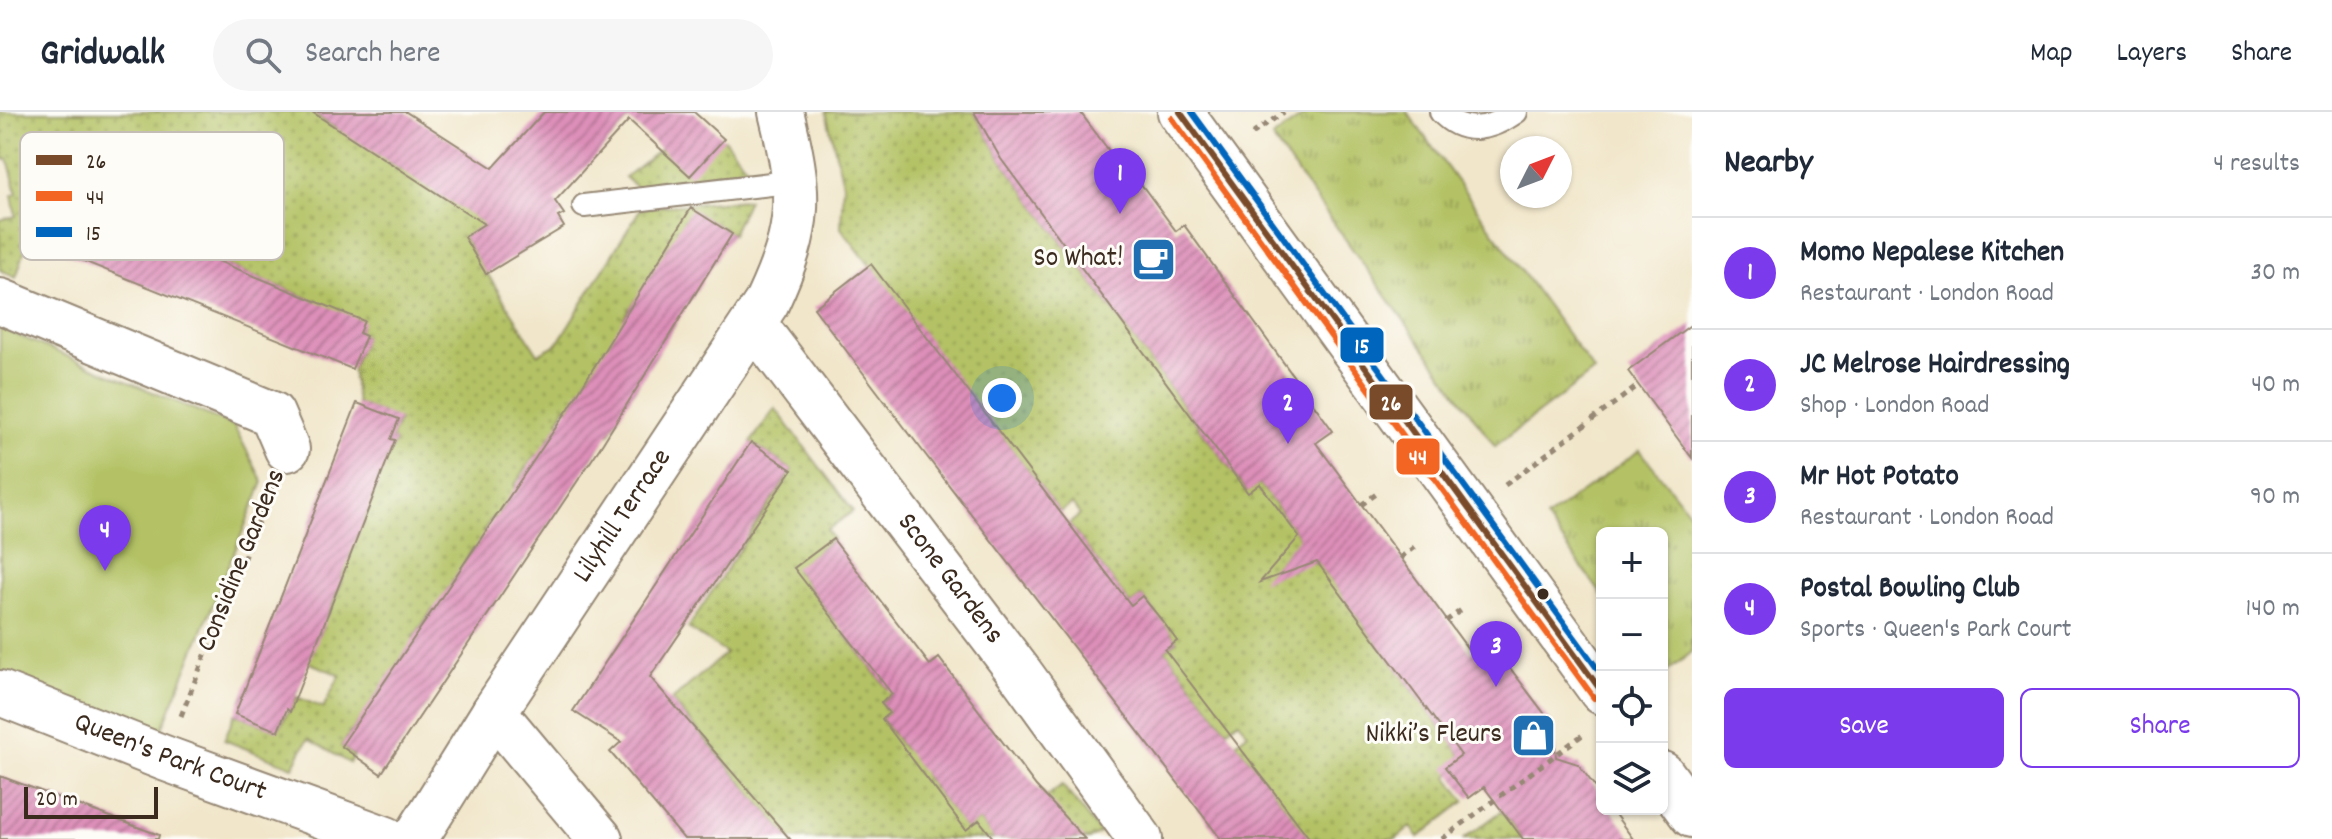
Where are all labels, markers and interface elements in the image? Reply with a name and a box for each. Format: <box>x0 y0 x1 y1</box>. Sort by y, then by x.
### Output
search box <box>213 19 773 91</box>
text: Gridwalk <box>40 28 165 83</box>
icon: search <box>241 33 285 77</box>
text: Search here <box>305 34 441 77</box>
text: Map <box>2030 35 2073 75</box>
text: Layers <box>2117 35 2187 75</box>
text: Share <box>2231 35 2292 75</box>
legend <box>20 132 284 260</box>
north arrow <box>1500 136 1572 208</box>
text: Nearby <box>1724 140 1813 189</box>
text: 4 results <box>2213 146 2300 183</box>
text: 26 <box>86 148 106 179</box>
pin: 1 <box>1094 148 1146 214</box>
text: 44 <box>86 184 104 215</box>
text: 15 <box>86 220 101 251</box>
text: Momo Nepalese Kitchen <box>1800 233 2064 276</box>
cafe icon: So What! <box>1130 236 1178 284</box>
place label: So What! <box>1033 240 1123 280</box>
text: 1 <box>1747 255 1753 292</box>
text: 30 m <box>2250 255 2300 292</box>
text: Restaurant · London Road <box>1800 276 2054 313</box>
line badge: 15 <box>1339 326 1385 364</box>
text: 15 <box>1354 333 1370 364</box>
text: JC Melrose Hairdressing <box>1800 345 2070 388</box>
text: 2 <box>1744 367 1756 404</box>
text: 40 m <box>2251 367 2300 404</box>
your location <box>982 378 1022 418</box>
pin: 2 <box>1262 378 1314 444</box>
line badge: 26 <box>1368 383 1414 421</box>
text: Shop · London Road <box>1800 388 1989 425</box>
text: 26 <box>1381 390 1401 421</box>
line badge: 44 <box>1395 437 1441 476</box>
street label: Lilyhill Terrace <box>565 442 683 592</box>
text: 44 <box>1409 444 1427 475</box>
text: Mr Hot Potato <box>1800 457 1959 500</box>
street label: Considine Gardens <box>188 464 298 658</box>
text: 3 <box>1744 479 1756 516</box>
text: 90 m <box>2250 479 2300 516</box>
text: Restaurant · London Road <box>1800 500 2054 537</box>
pin: 4 <box>79 505 131 571</box>
street label: Scone Gardens <box>886 506 1012 654</box>
map controls <box>1596 527 1668 815</box>
button: + <box>1596 527 1668 599</box>
text: Postal Bowling Club <box>1800 569 2020 612</box>
unlabelled marker <box>1535 586 1551 602</box>
text: 4 <box>1745 591 1755 628</box>
text: 140 m <box>2246 591 2300 628</box>
button: − <box>1596 599 1668 671</box>
text: Sports · Queen's Park Court <box>1800 612 2071 649</box>
pin: 3 <box>1470 621 1522 687</box>
button: locate <box>1596 671 1668 743</box>
button: Save <box>1724 688 2004 768</box>
button: Share <box>2020 688 2300 768</box>
street label: Queen's Park Court <box>67 704 271 813</box>
shop icon: Nikki’s Fleurs <box>1509 712 1557 760</box>
place label: Nikki’s Fleurs <box>1365 716 1502 756</box>
button: layers <box>1596 743 1668 815</box>
scale bar <box>24 783 158 819</box>
text: 20 m <box>36 785 78 816</box>

